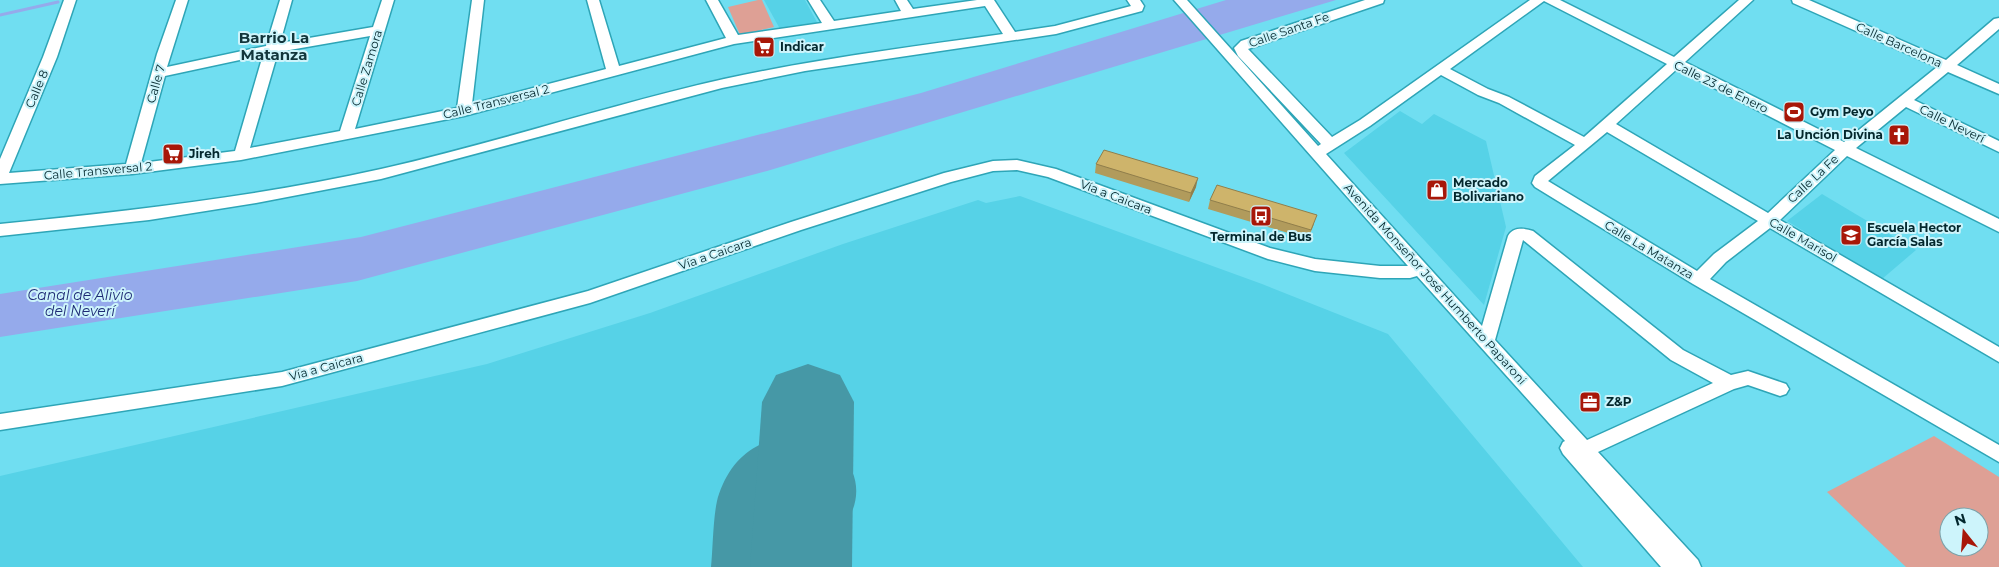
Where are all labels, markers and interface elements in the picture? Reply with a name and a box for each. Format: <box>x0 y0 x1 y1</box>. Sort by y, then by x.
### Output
street label: Calle Santa Fe <box>1246 9 1331 50</box>
street label: Calle Barcelona <box>1854 19 1945 70</box>
district label: Barrio La Matanza <box>239 28 309 64</box>
street label: Calle Zamora <box>348 28 385 108</box>
supermarket icon: Indicar <box>752 35 776 59</box>
place label: Indicar <box>780 39 824 54</box>
street label: Calle 23 de Enero <box>1672 57 1771 116</box>
street label: Calle 7 <box>143 63 168 105</box>
street label: Calle 8 <box>22 67 51 110</box>
street label: Calle Transversal 2 <box>441 81 551 122</box>
sports icon: Gym Peyo <box>1782 100 1806 124</box>
street label: Calle Neverí <box>1917 101 1988 146</box>
place label: Gym Peyo <box>1810 104 1874 119</box>
church icon: La Unción Divina <box>1887 123 1911 147</box>
place label: La Unción Divina <box>1777 127 1883 142</box>
supermarket icon: Jireh <box>161 142 185 166</box>
place label: Jireh <box>188 146 220 161</box>
street label: Calle La Fe <box>1784 151 1841 206</box>
street label: Calle Transversal 2 <box>43 158 153 183</box>
place label: Mercado Bolivariano <box>1453 175 1524 204</box>
street label: Vía a Caicara <box>1078 176 1154 217</box>
shop icon: Mercado Bolivariano <box>1425 178 1449 202</box>
street label: Avenida Monseñor José Humberto Paparoni <box>1341 180 1530 387</box>
bus stop icon: Terminal de Bus <box>1249 204 1273 228</box>
street label: Calle Marisol <box>1767 214 1840 265</box>
street label: Calle La Matanza <box>1602 217 1697 282</box>
place label: Escuela Hector García Salas <box>1867 220 1961 249</box>
school or university icon: Escuela Hector García Salas <box>1839 223 1863 247</box>
place label: Terminal de Bus <box>1210 229 1312 244</box>
street label: Vía a Caicara <box>677 234 753 273</box>
water label: Canal de Alivio del Neverí <box>28 286 133 320</box>
street label: Vía a Caicara <box>287 349 364 384</box>
office icon: Z&P <box>1578 390 1602 414</box>
place label: Z&P <box>1606 394 1632 409</box>
north arrow <box>1939 507 1989 557</box>
text: N <box>1952 509 1968 530</box>

